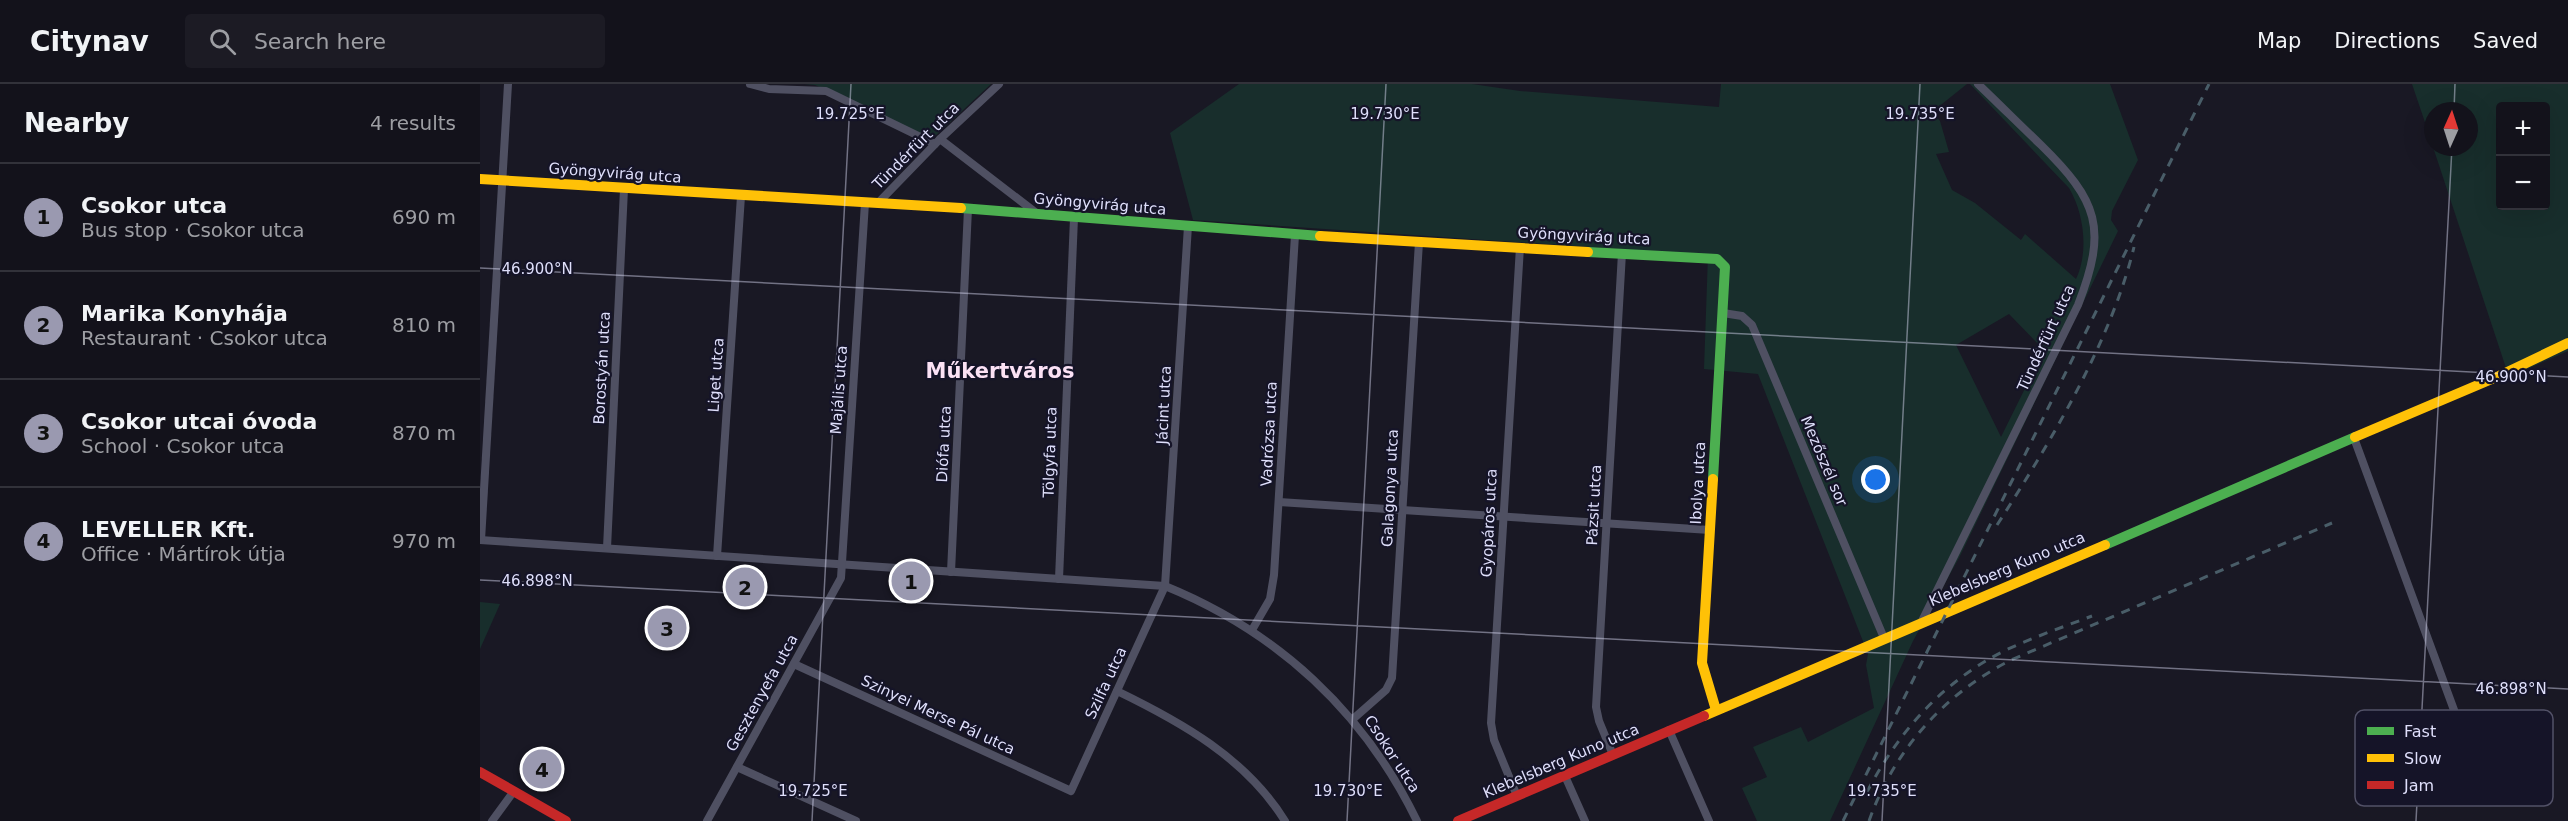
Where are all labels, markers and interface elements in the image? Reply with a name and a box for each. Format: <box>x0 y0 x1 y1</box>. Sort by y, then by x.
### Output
search box <box>185 14 605 68</box>
text: Citynav <box>30 25 149 58</box>
icon: search <box>206 25 239 58</box>
text: Search here <box>254 29 386 54</box>
text: Map <box>2257 29 2301 53</box>
text: Directions <box>2334 29 2440 53</box>
text: Saved <box>2473 29 2538 53</box>
street label: Tündérfürt utca <box>868 99 963 194</box>
north arrow <box>2424 102 2478 156</box>
map controls <box>2496 102 2550 210</box>
button: + <box>2496 102 2550 156</box>
text: 19.725°E <box>815 105 885 123</box>
text: 19.730°E <box>1350 105 1420 123</box>
text: 19.735°E <box>1885 105 1955 123</box>
text: Nearby <box>24 108 129 138</box>
text: 4 results <box>370 111 456 135</box>
button: − <box>2496 156 2550 210</box>
street label: Gyöngyvirág utca <box>548 159 682 187</box>
street label: Gyöngyvirág utca <box>1033 189 1167 219</box>
text: Csokor utca <box>81 193 227 218</box>
text: 1 <box>37 205 50 229</box>
text: 690 m <box>392 205 456 229</box>
text: Bus stop · Csokor utca <box>81 218 305 242</box>
street label: Gyöngyvirág utca <box>1517 224 1651 248</box>
text: 46.900°N <box>501 260 573 278</box>
street label: Tündérfürt utca <box>2013 282 2079 395</box>
text: Marika Konyhája <box>81 301 288 326</box>
street label: Borostyán utca <box>590 311 614 425</box>
text: 2 <box>37 313 50 337</box>
text: 810 m <box>392 313 456 337</box>
text: Restaurant · Csokor utca <box>81 326 328 350</box>
street label: Liget utca <box>704 337 728 413</box>
street label: Majális utca <box>827 345 851 435</box>
district label: Műkertváros <box>925 359 1075 383</box>
street label: Jácint utca <box>1153 365 1175 446</box>
text: 46.900°N <box>2475 368 2547 386</box>
street label: Vadrózsa utca <box>1257 381 1281 487</box>
street label: Diófa utca <box>933 405 955 483</box>
street label: Tölgyfa utca <box>1039 406 1061 499</box>
text: Csokor utcai óvoda <box>81 409 317 434</box>
street label: Mezőszél sor <box>1797 413 1851 510</box>
text: 3 <box>37 421 50 445</box>
text: 870 m <box>392 421 456 445</box>
street label: Galagonya utca <box>1378 429 1402 547</box>
text: School · Csokor utca <box>81 434 285 458</box>
street label: Ibolya utca <box>1687 441 1709 525</box>
street label: Pázsit utca <box>1583 464 1605 546</box>
your location <box>1861 465 1890 494</box>
street label: Gyopáros utca <box>1477 468 1501 578</box>
text: LEVELLER Kft. <box>81 517 255 542</box>
street label: Klebelsberg Kuno utca <box>1926 528 2088 610</box>
text: 4 <box>37 529 50 553</box>
text: 970 m <box>392 529 456 553</box>
text: Office · Mártírok útja <box>81 542 286 566</box>
pin: 1 <box>892 558 930 604</box>
pin: 2 <box>726 564 764 610</box>
text: 46.898°N <box>501 572 573 590</box>
pin: 3 <box>648 606 687 650</box>
street label: Gesztenyefa utca <box>722 631 802 755</box>
street label: Szilfa utca <box>1081 644 1131 722</box>
street label: Szinyei Merse Pál utca <box>858 671 1018 759</box>
text: 46.898°N <box>2475 680 2547 698</box>
legend <box>2355 710 2553 806</box>
street label: Csokor utca <box>1360 712 1424 796</box>
street label: Klebelsberg Kuno utca <box>1480 720 1642 802</box>
text: Fast <box>2404 722 2436 741</box>
pin: 4 <box>522 746 562 792</box>
text: Slow <box>2404 749 2441 768</box>
text: Jam <box>2403 776 2434 795</box>
text: 19.725°E <box>778 782 848 800</box>
text: 19.730°E <box>1313 782 1383 800</box>
text: 19.735°E <box>1847 782 1917 800</box>

